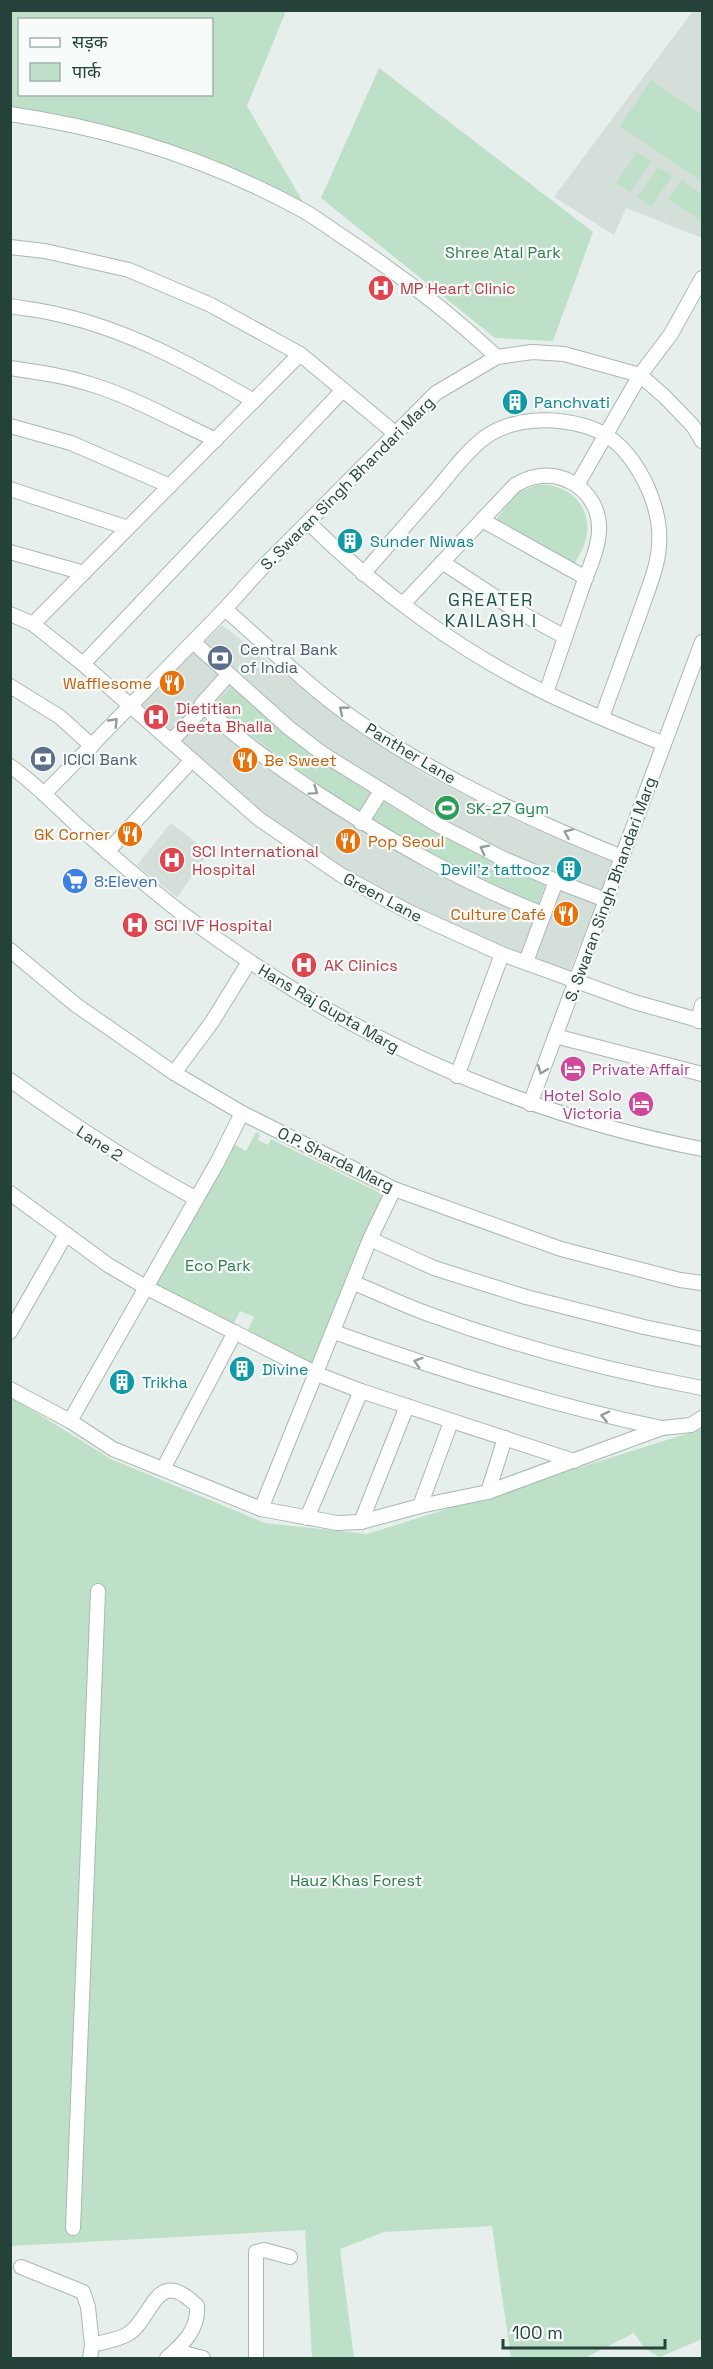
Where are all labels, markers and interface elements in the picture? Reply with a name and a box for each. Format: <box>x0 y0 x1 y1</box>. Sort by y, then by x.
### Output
legend <box>18 18 213 96</box>
text: सड़क <box>72 30 109 53</box>
text: पार्क <box>72 60 102 83</box>
park label: Shree Atal Park <box>445 242 561 263</box>
hospital icon: MP Heart Clinic <box>366 273 396 303</box>
place label: MP Heart Clinic <box>400 278 516 299</box>
building icon: Panchvati <box>500 387 530 417</box>
street label: S. Swaran Singh Bhandari Marg <box>256 392 439 575</box>
place label: Panchvati <box>534 392 610 413</box>
building icon: Sunder Niwas <box>335 526 365 556</box>
place label: Sunder Niwas <box>370 531 474 552</box>
district label: GREATER KAILASH I <box>444 588 538 632</box>
place label: Central Bank of India <box>240 639 338 678</box>
bank icon: Central Bank of India <box>205 643 235 673</box>
restaurant icon: Wafflesome <box>157 668 187 698</box>
place label: Wafflesome <box>63 673 152 694</box>
place label: Dietitian Geeta Bhalla <box>176 698 272 737</box>
hospital icon: Dietitian Geeta Bhalla <box>141 702 171 732</box>
one-way arrow <box>339 706 350 717</box>
street label: Panther Lane <box>362 718 460 789</box>
one-way arrow <box>107 719 118 730</box>
bank icon: ICICI Bank <box>28 744 58 774</box>
restaurant icon: Be Sweet <box>230 745 260 775</box>
place label: ICICI Bank <box>63 749 138 770</box>
place label: Be Sweet <box>264 750 337 771</box>
street label: S. Swaran Singh Bhandari Marg <box>560 774 661 1004</box>
one-way arrow <box>307 784 318 795</box>
sports icon: SK-27 Gym <box>432 793 462 823</box>
place label: SK-27 Gym <box>466 798 549 819</box>
restaurant icon: GK Corner <box>115 819 145 849</box>
place label: GK Corner <box>34 824 110 845</box>
restaurant icon: Pop Seoul <box>333 826 363 856</box>
one-way arrow <box>564 829 575 841</box>
place label: Pop Seoul <box>368 831 445 852</box>
place label: SCI International Hospital <box>192 841 319 880</box>
one-way arrow <box>479 844 490 856</box>
hospital icon: SCI International Hospital <box>157 845 187 875</box>
building icon: Devil'z tattooz <box>554 854 584 884</box>
place label: Devil'z tattooz <box>440 859 550 880</box>
supermarket icon: 8:Eleven <box>60 866 90 896</box>
street label: Green Lane <box>340 868 426 927</box>
place label: 8:Eleven <box>94 871 158 892</box>
restaurant icon: Culture Café <box>551 899 581 929</box>
place label: Culture Café <box>450 904 546 925</box>
hospital icon: SCI IVF Hospital <box>120 910 150 940</box>
place label: SCI IVF Hospital <box>154 915 272 936</box>
hospital icon: AK Clinics <box>289 950 319 980</box>
place label: AK Clinics <box>324 955 398 976</box>
street label: Hans Raj Gupta Marg <box>254 959 403 1057</box>
hotel icon: Private Affair <box>558 1054 588 1084</box>
place label: Private Affair <box>592 1059 690 1080</box>
one-way arrow <box>537 1064 550 1075</box>
place label: Hotel Solo Victoria <box>544 1085 622 1124</box>
hotel icon: Hotel Solo Victoria <box>626 1089 656 1119</box>
street label: Lane 2 <box>73 1121 127 1166</box>
street label: O.P. Sharda Marg <box>274 1122 398 1197</box>
park label: Eco Park <box>185 1255 251 1276</box>
building icon: Divine <box>227 1354 257 1384</box>
one-way arrow <box>413 1356 424 1369</box>
place label: Divine <box>262 1359 308 1380</box>
building icon: Trikha <box>107 1367 137 1397</box>
place label: Trikha <box>142 1372 188 1393</box>
one-way arrow <box>600 1410 610 1423</box>
park label: Hauz Khas Forest <box>290 1870 422 1891</box>
scale bar <box>503 2312 665 2350</box>
text: 100 m <box>512 2321 563 2344</box>

